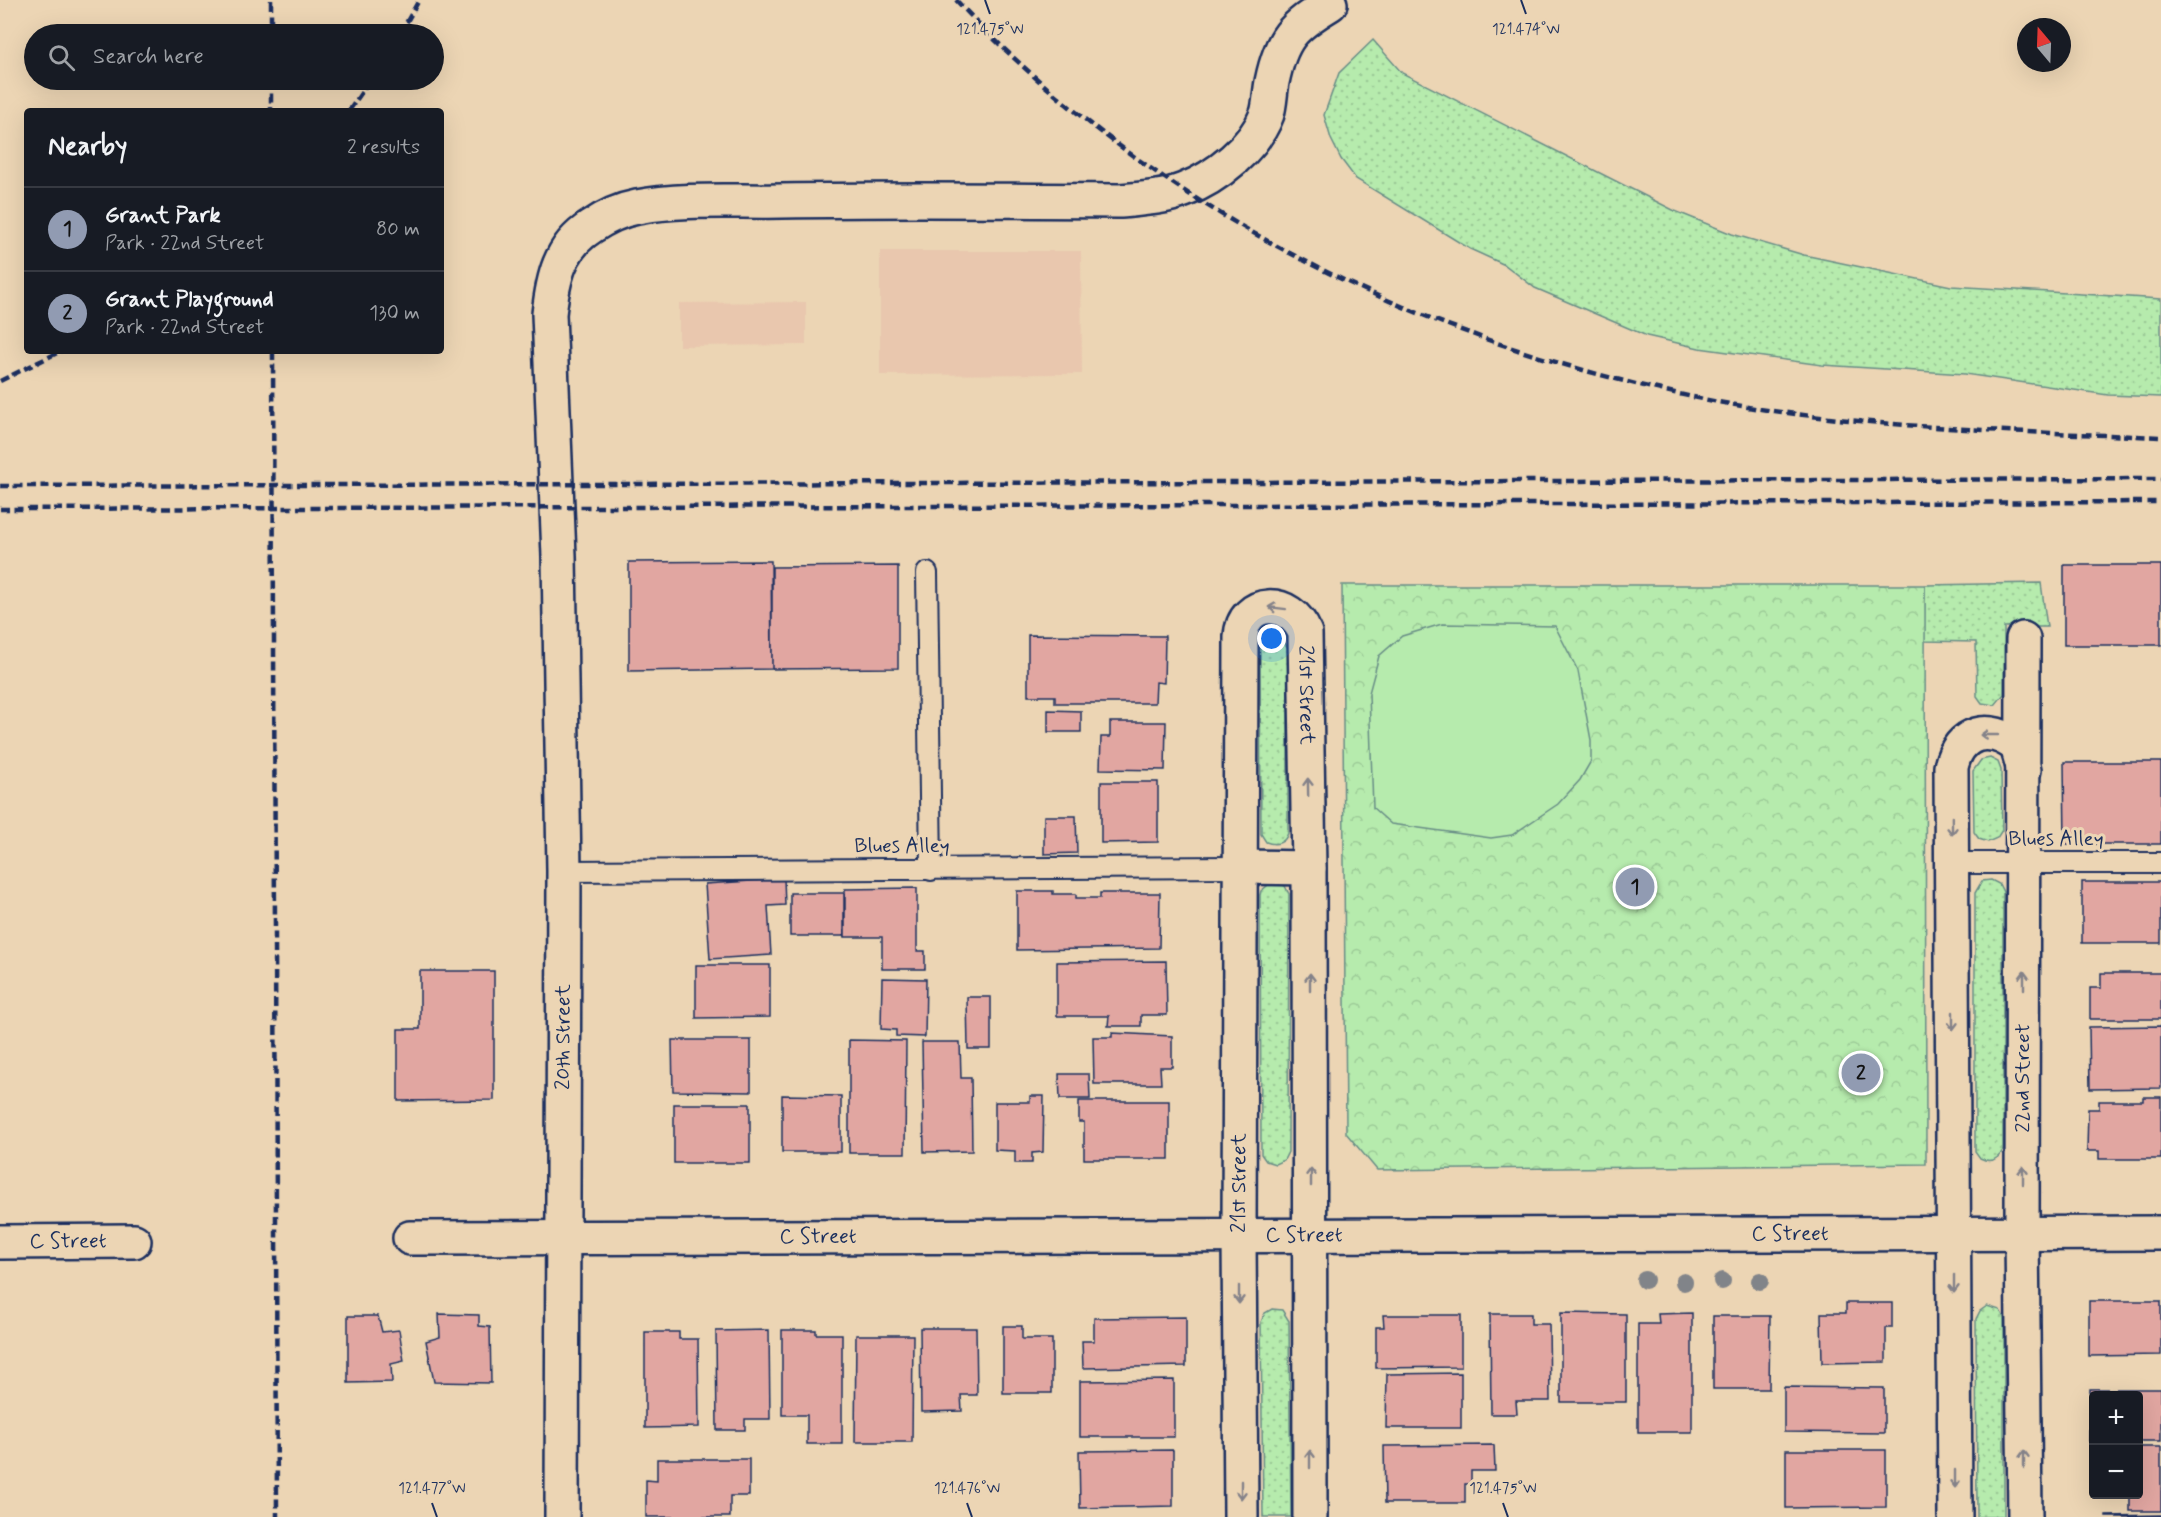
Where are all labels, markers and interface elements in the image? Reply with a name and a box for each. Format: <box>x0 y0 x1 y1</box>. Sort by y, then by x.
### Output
north arrow <box>2017 18 2071 72</box>
text: 121.475°W <box>956 20 1024 40</box>
text: 121.474°W <box>1492 20 1560 40</box>
search box <box>24 24 444 90</box>
icon: search <box>45 41 78 74</box>
text: Search here <box>93 43 204 71</box>
text: Nearby <box>48 130 127 164</box>
text: 2 results <box>347 134 420 161</box>
text: Grant Park <box>105 202 221 230</box>
text: 1 <box>63 216 72 243</box>
text: 80 m <box>376 216 420 243</box>
text: Park · 22nd Street <box>105 230 264 257</box>
text: Grant Playground <box>105 286 274 314</box>
text: 2 <box>63 300 72 327</box>
text: 130 m <box>369 300 420 327</box>
text: Park · 22nd Street <box>105 314 264 341</box>
one-way arrow <box>1268 603 1287 614</box>
your location <box>1257 624 1286 653</box>
street label: 21st Street <box>1291 645 1321 746</box>
one-way arrow <box>1980 729 1999 741</box>
one-way arrow <box>1302 778 1314 798</box>
one-way arrow <box>1946 815 1958 835</box>
street label: Blues Alley <box>2008 825 2104 853</box>
street label: Blues Alley <box>854 832 950 860</box>
pin: 1 <box>1616 864 1654 910</box>
one-way arrow <box>2018 970 2030 990</box>
one-way arrow <box>1304 973 1316 993</box>
street label: 20th Street <box>549 983 578 1090</box>
one-way arrow <box>1947 1010 1959 1030</box>
street label: 22nd Street <box>2009 1023 2037 1133</box>
pin: 2 <box>1842 1050 1880 1096</box>
street label: 21st Street <box>1225 1132 1253 1233</box>
one-way arrow <box>2017 1165 2028 1185</box>
one-way arrow <box>1305 1168 1317 1188</box>
street label: C Street <box>1751 1220 1829 1248</box>
street label: C Street <box>1265 1221 1343 1250</box>
street label: C Street <box>779 1223 857 1251</box>
street label: C Street <box>29 1227 107 1256</box>
one-way arrow <box>1948 1274 1960 1294</box>
one-way arrow <box>1233 1285 1245 1305</box>
map controls <box>2089 1391 2143 1499</box>
button: + <box>2089 1391 2143 1445</box>
button: − <box>2089 1445 2143 1499</box>
one-way arrow <box>1304 1449 1316 1469</box>
one-way arrow <box>2018 1449 2030 1469</box>
one-way arrow <box>1949 1469 1961 1489</box>
text: 121.477°W <box>398 1479 466 1499</box>
text: 121.476°W <box>934 1479 1000 1499</box>
text: 121.475°W <box>1469 1479 1537 1499</box>
one-way arrow <box>1235 1480 1247 1500</box>

